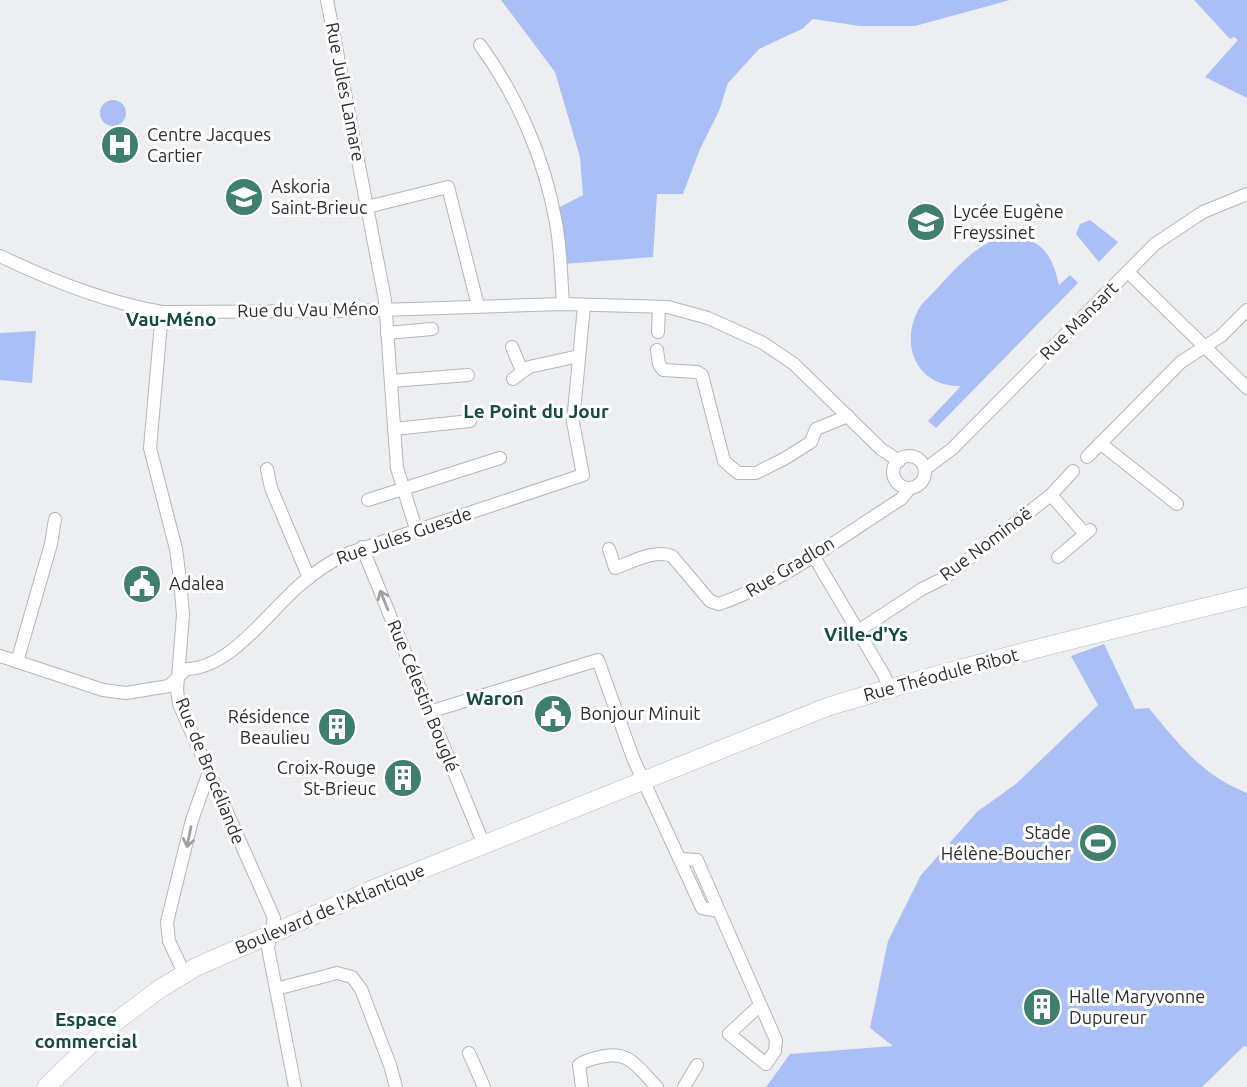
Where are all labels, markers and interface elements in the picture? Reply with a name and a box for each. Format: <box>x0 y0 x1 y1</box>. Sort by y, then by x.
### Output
street label: Rue Jules Lamare <box>323 21 369 163</box>
hospital icon: Centre Jacques Cartier <box>99 124 141 166</box>
place label: Centre Jacques Cartier <box>147 124 271 165</box>
school or university icon: Askoria Saint-Brieuc <box>223 176 265 218</box>
place label: Askoria Saint-Brieuc <box>271 176 367 217</box>
school or university icon: Lycée Eugène Freyssinet <box>905 201 947 243</box>
place label: Lycée Eugène Freyssinet <box>953 201 1064 242</box>
street label: Rue Mansart <box>1035 277 1121 363</box>
street label: Rue du Vau Méno <box>237 298 379 320</box>
district label: Vau-Méno <box>126 308 216 330</box>
district label: Le Point du Jour <box>463 400 609 422</box>
street label: Rue Nominoë <box>936 502 1035 584</box>
street label: Rue Jules Guesde <box>333 503 474 568</box>
street label: Rue Gradlon <box>742 532 837 600</box>
public building icon: Adalea <box>121 563 163 605</box>
place label: Adalea <box>169 573 224 593</box>
one-way arrow <box>376 590 389 612</box>
street label: Rue Célestin Bouglé <box>384 617 464 775</box>
district label: Ville-d'Ys <box>824 623 908 645</box>
street label: Rue Théodule Ribot <box>861 644 1020 704</box>
district label: Waron <box>466 687 524 709</box>
public building icon: Bonjour Minuit <box>532 693 574 735</box>
street label: Rue de Brocéliande <box>172 694 249 847</box>
place label: Bonjour Minuit <box>580 703 700 723</box>
place label: Résidence Beaulieu <box>228 706 310 747</box>
building icon: Résidence Beaulieu <box>316 706 358 748</box>
place label: Croix-Rouge St-Brieuc <box>277 757 376 798</box>
building icon: Croix-Rouge St-Brieuc <box>382 757 424 799</box>
place label: Stade Hélène-Boucher <box>941 822 1071 863</box>
sports icon: Stade Hélène-Boucher <box>1077 822 1119 864</box>
one-way arrow <box>181 825 195 848</box>
street label: Boulevard de l'Atlantique <box>232 859 427 957</box>
building icon: Halle Maryvonne Dupureur <box>1021 986 1063 1028</box>
place label: Halle Maryvonne Dupureur <box>1069 986 1205 1027</box>
district label: Espace commercial <box>35 1008 137 1052</box>

